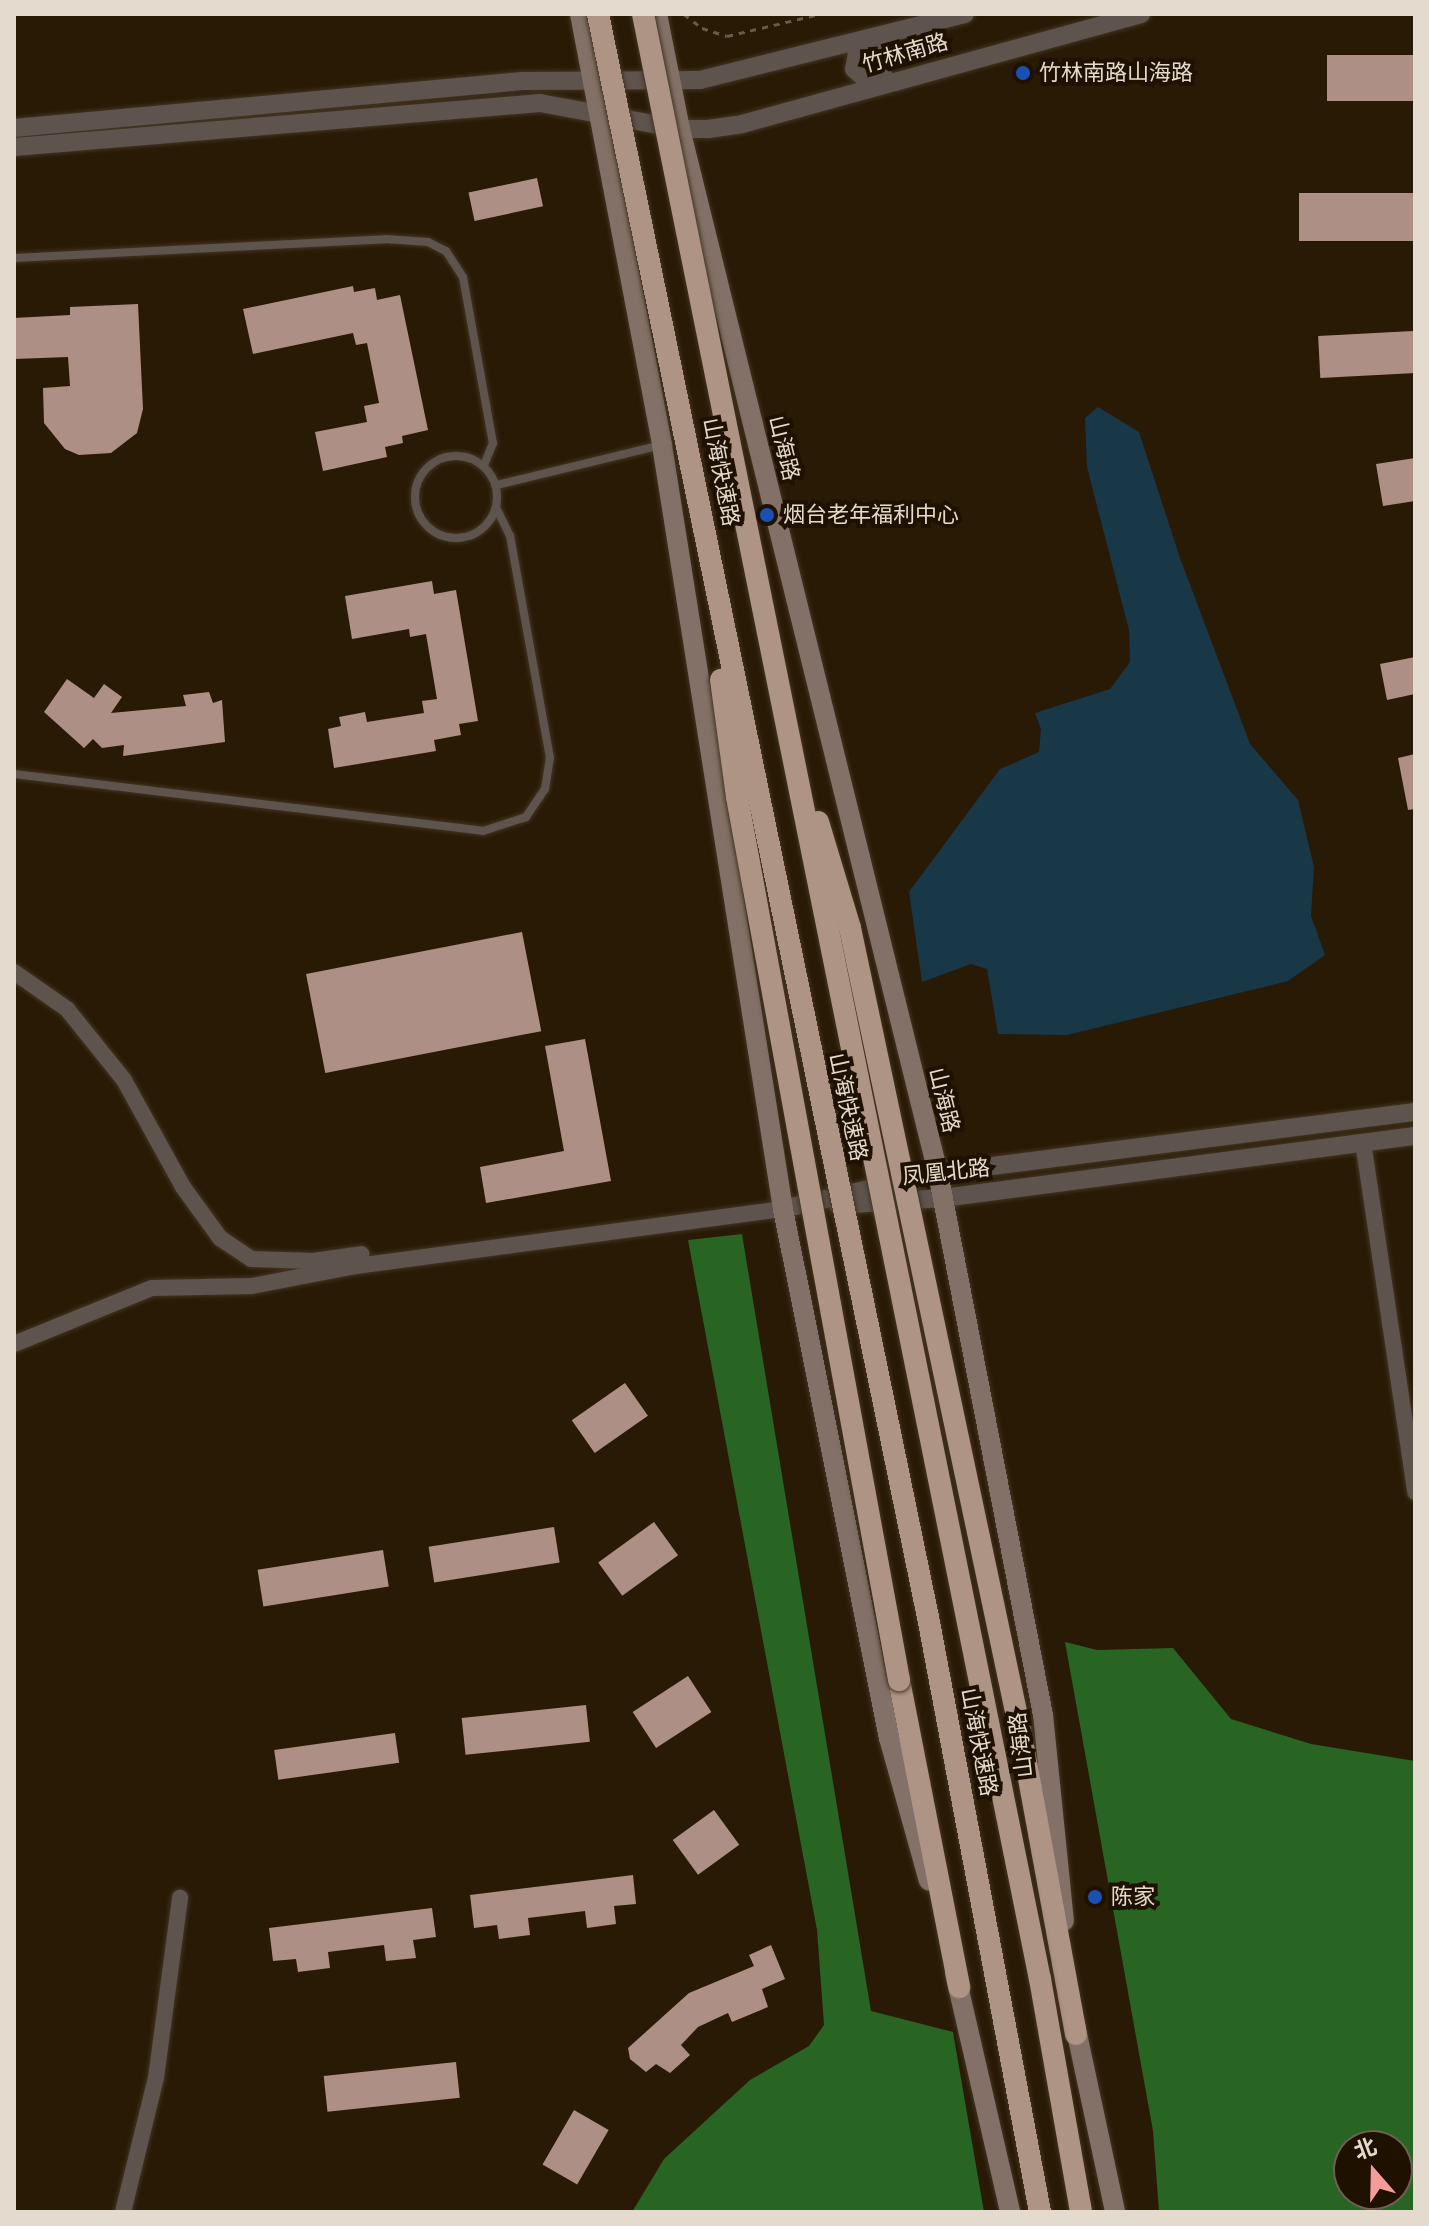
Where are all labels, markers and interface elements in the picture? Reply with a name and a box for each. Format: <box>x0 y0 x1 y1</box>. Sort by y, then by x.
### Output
street label: 竹林南路 <box>859 28 951 78</box>
place label: 竹林南路山海路 <box>1039 60 1193 86</box>
marker: 竹林南路山海路 <box>1014 64 1032 82</box>
street label: 山海路 <box>763 413 805 483</box>
street label: 山海快速路 <box>698 415 744 529</box>
place label: 烟台老年福利中心 <box>783 502 959 528</box>
marker: 烟台老年福利中心 <box>758 506 776 524</box>
street label: 山海快速路 <box>824 1050 872 1164</box>
street label: 山海路 <box>923 1065 965 1135</box>
street label: 凤凰北路 <box>901 1154 991 1190</box>
street label: 山海快速路 <box>956 1685 1002 1799</box>
street label: 山海路 <box>1004 1711 1038 1779</box>
place label: 陈家 <box>1111 1884 1155 1910</box>
marker: 陈家 <box>1086 1888 1104 1906</box>
north arrow <box>1333 2130 1413 2210</box>
text: 北 <box>1350 2132 1380 2165</box>

